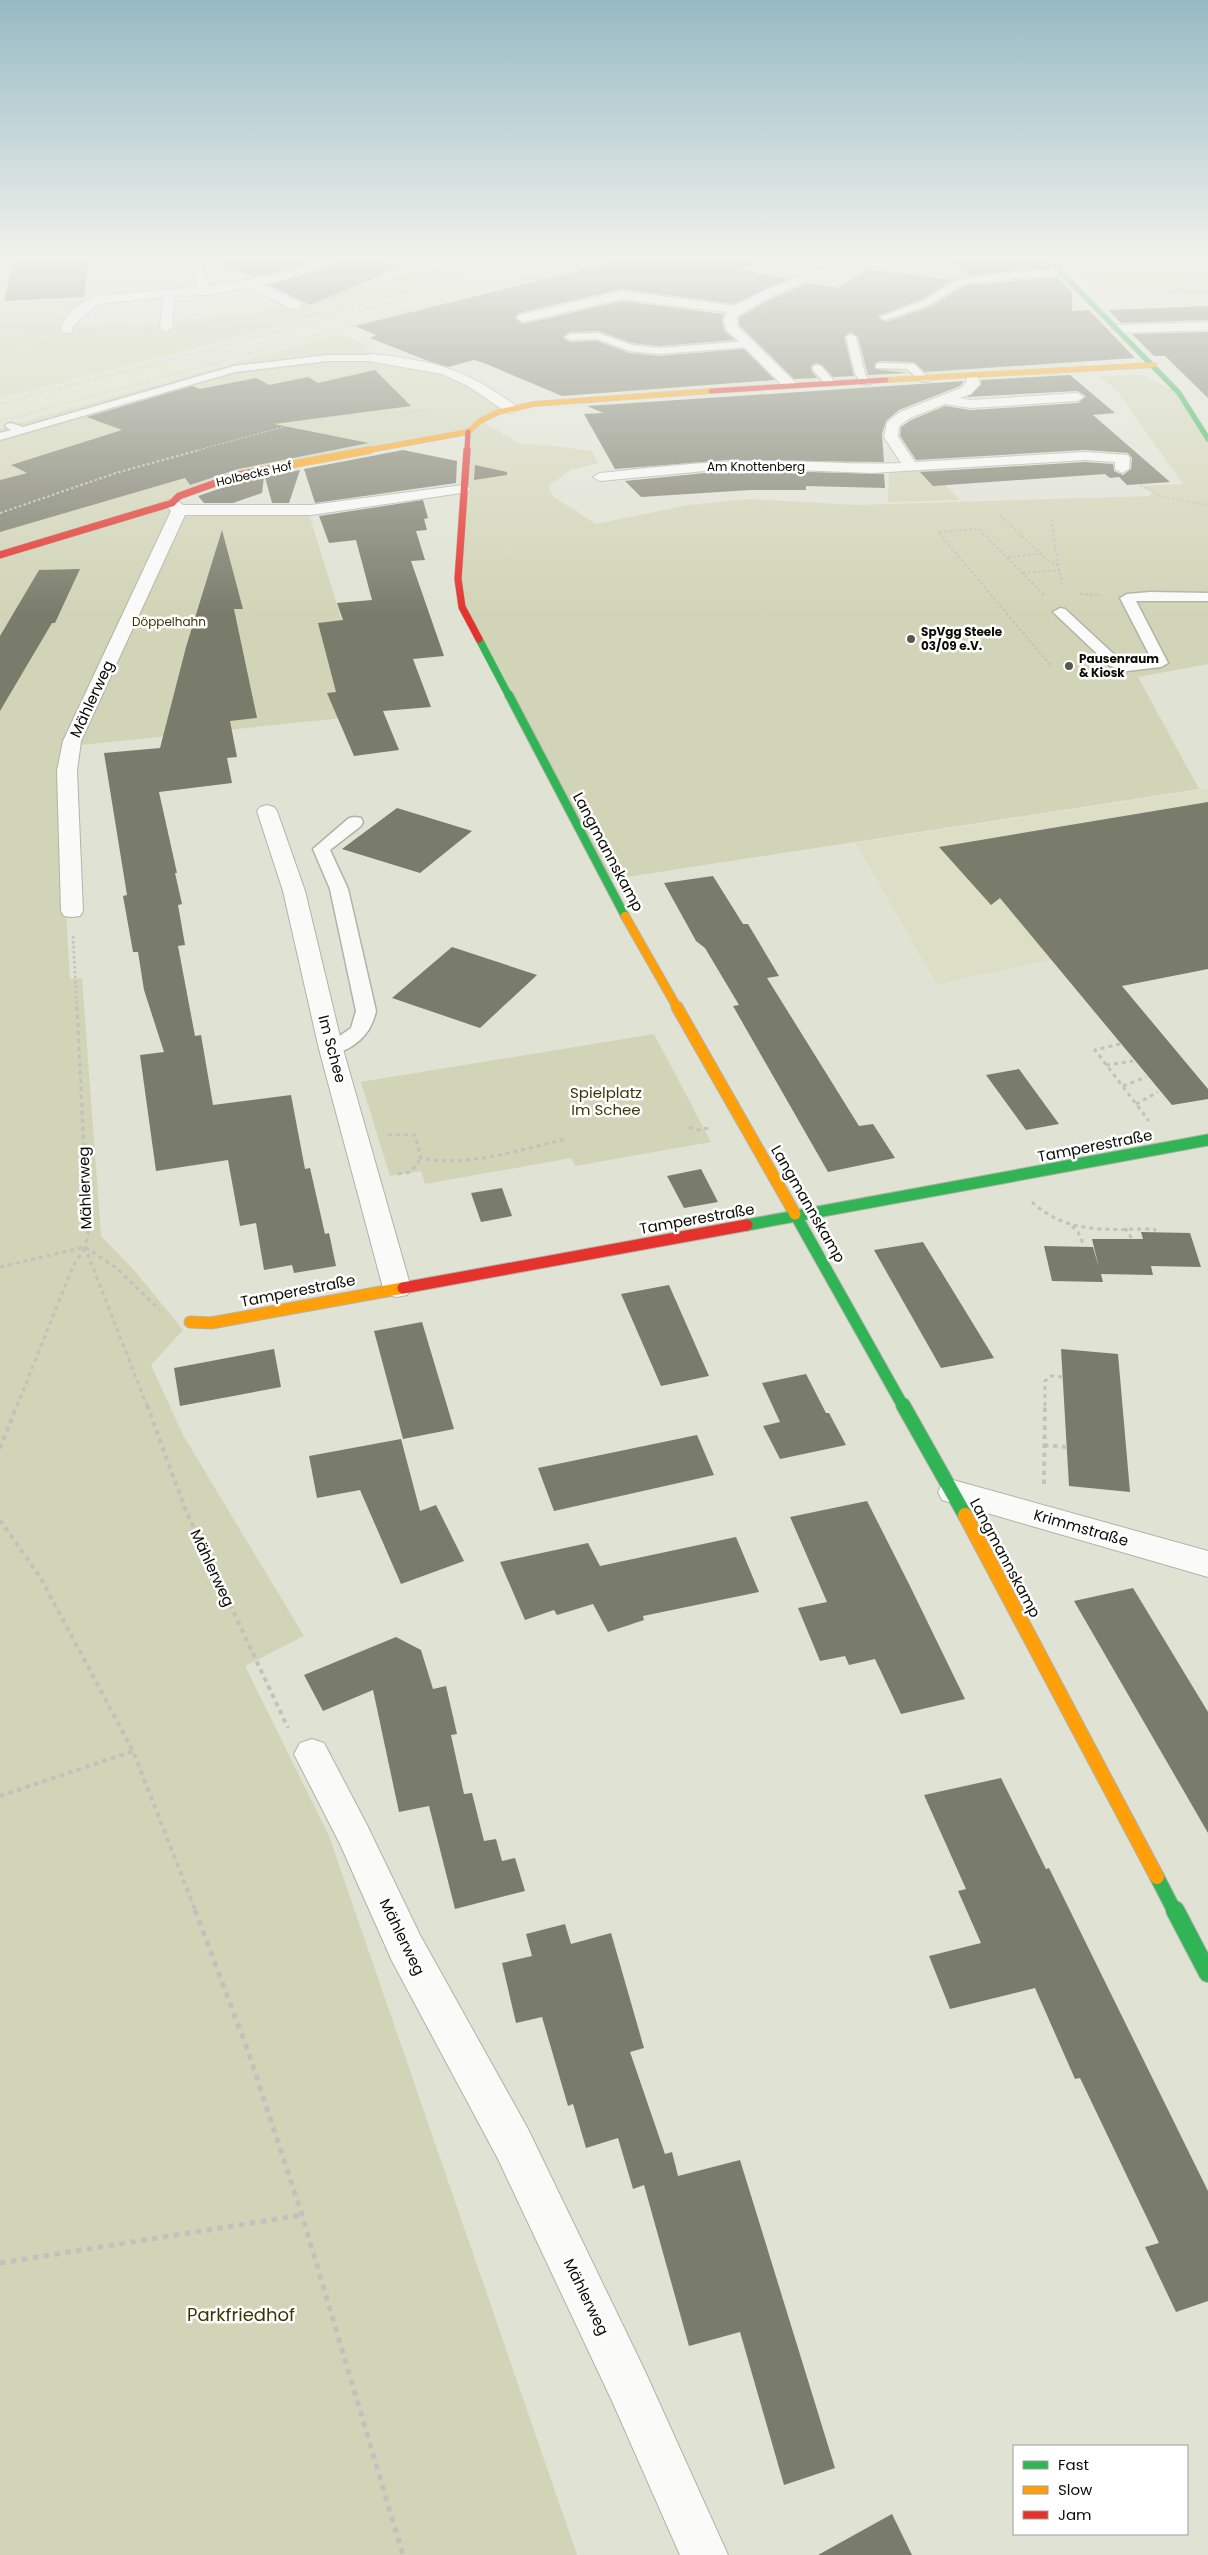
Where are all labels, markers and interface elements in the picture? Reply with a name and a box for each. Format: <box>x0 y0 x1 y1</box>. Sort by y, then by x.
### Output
street label: Holbecks Hof <box>214 457 294 490</box>
street label: Am Knottenberg <box>707 458 805 475</box>
park label: Döppelhahn <box>132 613 206 630</box>
place label: SpVgg Steele 03/09 e.V. <box>921 623 1003 654</box>
marker: SpVgg Steele 03/09 e.V. <box>905 633 917 645</box>
place label: Pausenraum & Kiosk <box>1079 650 1159 681</box>
street label: Mählerweg <box>64 657 119 741</box>
marker: Pausenraum & Kiosk <box>1063 660 1075 672</box>
street label: Langmannskamp <box>568 788 649 915</box>
street label: Im Schee <box>313 1013 352 1085</box>
park label: Spielplatz Im Schee <box>570 1082 642 1120</box>
street label: Tamperestraße <box>1036 1124 1154 1167</box>
street label: Langmannskamp <box>766 1141 851 1266</box>
street label: Mählerweg <box>73 1146 96 1230</box>
street label: Tamperestraße <box>638 1198 756 1239</box>
street label: Tamperestraße <box>239 1269 357 1312</box>
street label: Langmannskamp <box>965 1494 1046 1621</box>
street label: Krimmstraße <box>1031 1504 1131 1551</box>
street label: Mählerweg <box>185 1526 240 1610</box>
street label: Mählerweg <box>375 1895 430 1979</box>
street label: Mählerweg <box>559 2255 614 2339</box>
park label: Parkfriedhof <box>187 2302 295 2327</box>
legend <box>1013 2445 1188 2535</box>
text: Fast <box>1058 2454 1089 2475</box>
text: Slow <box>1058 2479 1093 2500</box>
text: Jam <box>1058 2504 1092 2525</box>

